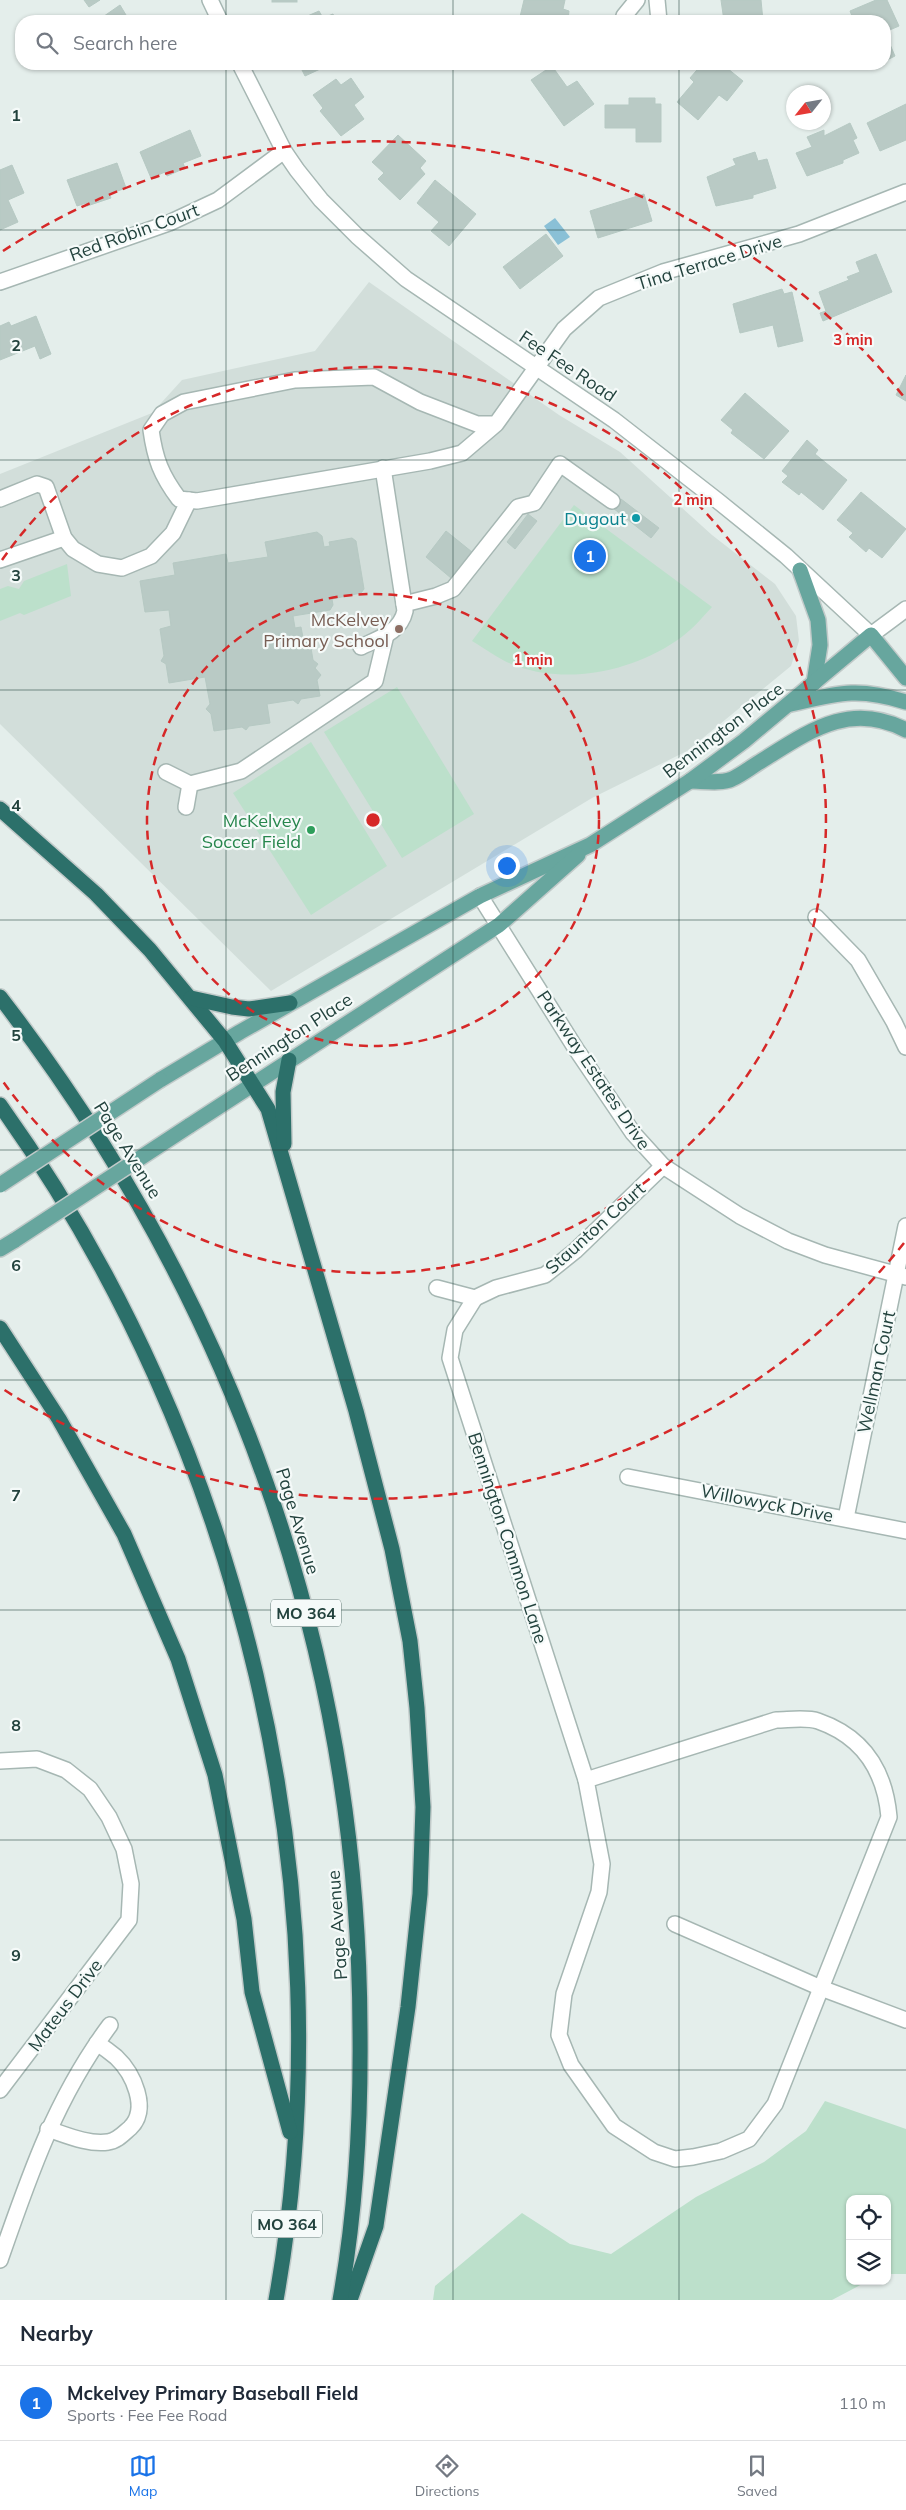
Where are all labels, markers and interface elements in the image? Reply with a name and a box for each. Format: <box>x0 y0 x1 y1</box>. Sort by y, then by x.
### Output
search box <box>15 15 891 70</box>
icon: search <box>33 29 61 57</box>
text: Search here <box>73 31 177 55</box>
north arrow <box>786 85 831 130</box>
text: 1 <box>11 105 21 125</box>
street label: Red Robin Court <box>66 198 202 266</box>
street label: Tina Terrace Drive <box>633 229 785 295</box>
street label: Fee Fee Road <box>515 325 621 407</box>
text: 3 min <box>833 330 873 349</box>
text: 2 <box>11 335 21 355</box>
text: 2 min <box>673 490 713 509</box>
place label: Dugout <box>564 507 626 530</box>
marker: Dugout <box>630 512 642 524</box>
pin: 1 <box>574 537 606 575</box>
text: 3 <box>11 565 21 585</box>
place label: McKelvey Primary School <box>263 608 389 652</box>
marker: McKelvey Primary School <box>393 623 405 635</box>
text: 1 min <box>513 650 553 669</box>
street label: Bennington Place <box>658 677 788 783</box>
text: 4 <box>11 795 21 815</box>
place label: McKelvey Soccer Field <box>202 809 301 853</box>
centre of rings <box>364 811 382 829</box>
marker: McKelvey Soccer Field <box>305 824 317 836</box>
your location <box>494 853 520 879</box>
street label: Parkway Estates Drive <box>532 986 656 1154</box>
street label: Bennington Place <box>222 988 356 1086</box>
text: 5 <box>11 1025 21 1045</box>
street label: Page Avenue <box>89 1097 167 1203</box>
street label: Staunton Court <box>540 1177 650 1279</box>
text: 6 <box>11 1255 21 1275</box>
street label: Wellman Court <box>852 1309 900 1435</box>
street label: Bennington Common Lane <box>463 1430 553 1646</box>
street label: Page Avenue <box>271 1465 325 1577</box>
street label: Willowyck Drive <box>699 1479 835 1527</box>
text: 7 <box>11 1485 21 1505</box>
road number: MO 364 <box>271 1600 341 1626</box>
text: 8 <box>11 1715 21 1735</box>
street label: Page Avenue <box>322 1869 352 1981</box>
text: 9 <box>11 1945 21 1965</box>
street label: Mateus Drive <box>23 1954 107 2056</box>
map controls <box>846 2195 891 2285</box>
button: locate <box>846 2195 891 2240</box>
road number: MO 364 <box>252 2210 322 2238</box>
button: layers <box>846 2240 891 2285</box>
text: Nearby <box>20 2320 93 2346</box>
text: Mckelvey Primary Baseball Field <box>67 2381 359 2405</box>
text: 1 <box>31 2393 41 2413</box>
text: 110 m <box>839 2393 886 2413</box>
text: Sports · Fee Fee Road <box>67 2405 227 2425</box>
tab: Map <box>129 2452 157 2500</box>
tab: Directions <box>415 2452 480 2500</box>
tab: Saved <box>737 2452 777 2500</box>

